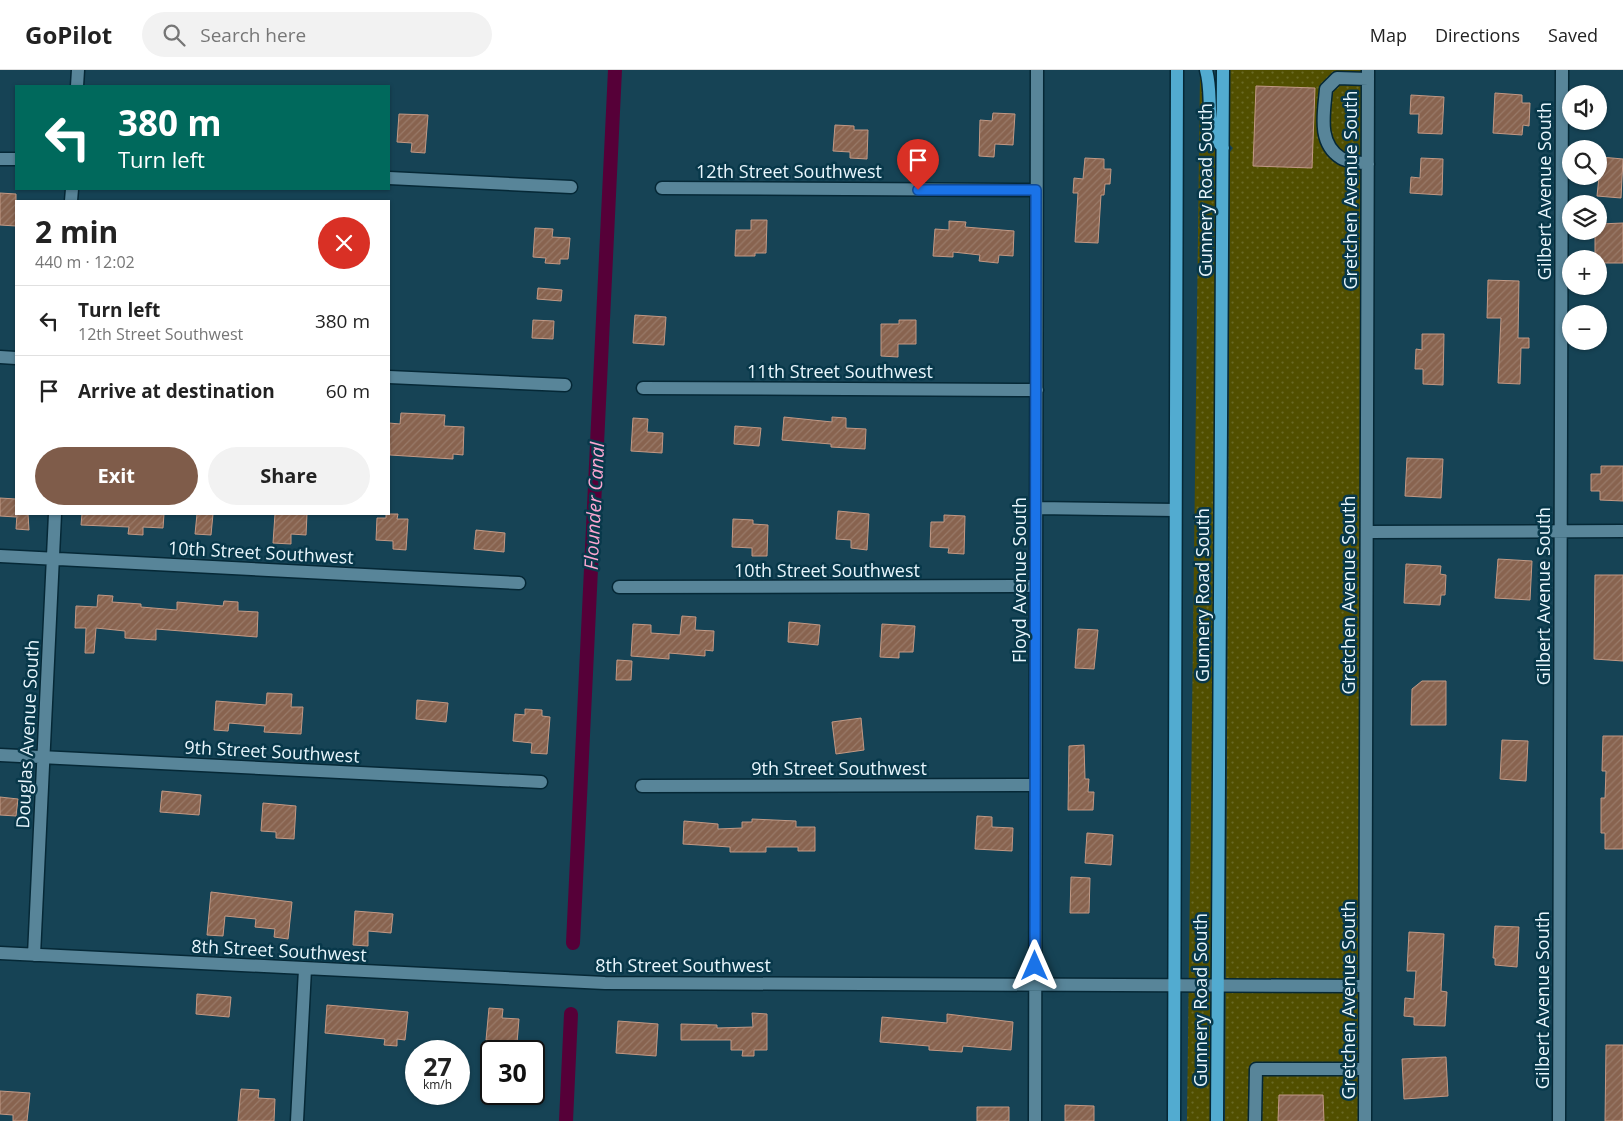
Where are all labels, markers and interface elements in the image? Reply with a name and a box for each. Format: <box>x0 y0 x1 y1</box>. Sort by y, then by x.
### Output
search box <box>142 12 492 57</box>
text: GoPilot <box>25 18 112 51</box>
icon: search <box>160 21 188 49</box>
text: Search here <box>200 22 306 48</box>
text: Map <box>1370 23 1407 47</box>
text: Directions <box>1435 23 1520 47</box>
text: Saved <box>1548 23 1598 47</box>
map controls <box>1562 85 1607 350</box>
button: sound <box>1562 85 1607 130</box>
street label: Gretchen Avenue South <box>1338 91 1362 289</box>
text: 380 m <box>118 99 222 146</box>
street label: Gilbert Avenue South <box>1532 102 1556 280</box>
street label: Gunnery Road South <box>1193 103 1217 277</box>
icon: left <box>35 105 100 170</box>
pin <box>897 139 939 190</box>
button: search <box>1562 140 1607 185</box>
text: Turn left <box>118 144 205 174</box>
icon: arrive <box>904 146 932 174</box>
street label: 12th Street Southwest <box>696 159 882 183</box>
button: layers <box>1562 195 1607 240</box>
text: 2 min <box>35 211 118 252</box>
button: close <box>318 217 370 269</box>
button: + <box>1562 250 1607 295</box>
text: 440 m · 12:02 <box>35 251 135 273</box>
text: Turn left <box>78 297 160 323</box>
button: − <box>1562 305 1607 350</box>
icon: left <box>35 307 63 335</box>
text: 380 m <box>315 308 370 334</box>
text: 12th Street Southwest <box>78 323 243 345</box>
street label: 11th Street Southwest <box>747 359 933 383</box>
icon: arrive <box>35 377 63 405</box>
text: Arrive at destination <box>78 378 275 404</box>
text: 60 m <box>326 378 370 404</box>
water label: Flounder Canal <box>578 440 610 570</box>
button: Exit <box>35 447 198 505</box>
button: Share <box>208 447 370 505</box>
street label: Gretchen Avenue South <box>1336 496 1360 694</box>
street label: Floyd Avenue South <box>1007 497 1031 663</box>
street label: Gilbert Avenue South <box>1531 507 1555 685</box>
street label: Gunnery Road South <box>1190 508 1214 682</box>
street label: 10th Street Southwest <box>168 535 354 569</box>
street label: 10th Street Southwest <box>734 558 920 582</box>
street label: Douglas Avenue South <box>10 639 44 829</box>
street label: 9th Street Southwest <box>184 734 360 768</box>
street label: 9th Street Southwest <box>751 756 927 780</box>
street label: Gretchen Avenue South <box>1336 901 1360 1099</box>
street label: Gilbert Avenue South <box>1530 911 1554 1089</box>
street label: Gunnery Road South <box>1188 913 1212 1087</box>
street label: 8th Street Southwest <box>191 933 367 967</box>
position arrow <box>1008 939 1060 991</box>
street label: 8th Street Southwest <box>595 953 771 977</box>
speed limit sign: 30 <box>480 1040 545 1105</box>
text: 27 <box>423 1049 452 1083</box>
text: km/h <box>423 1076 452 1093</box>

